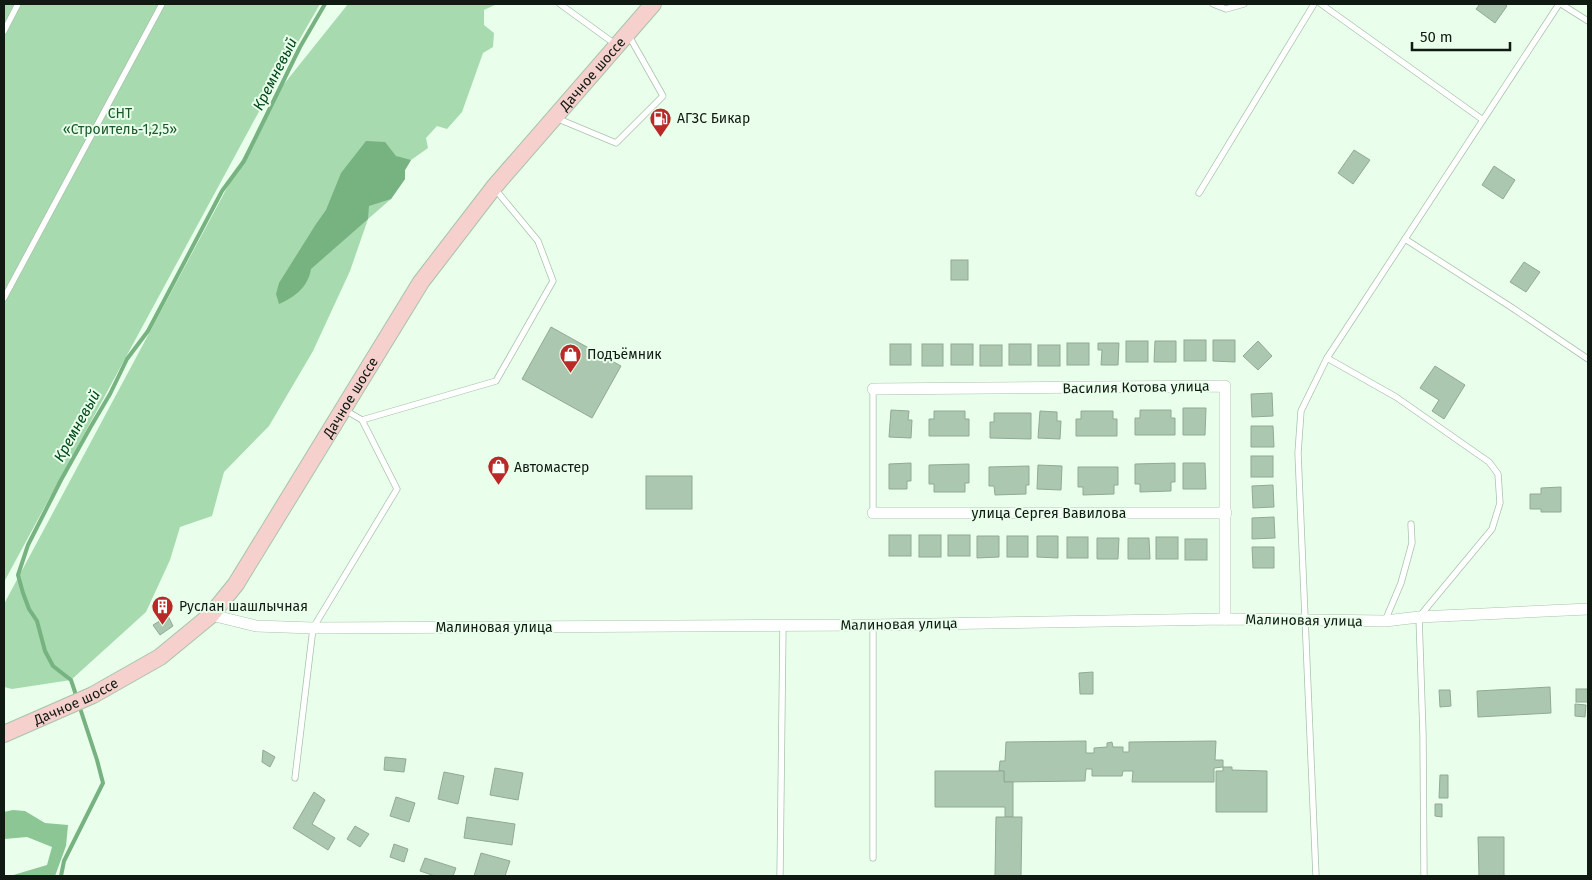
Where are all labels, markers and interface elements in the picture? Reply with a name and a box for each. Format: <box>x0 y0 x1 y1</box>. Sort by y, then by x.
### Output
scale bar <box>1412 20 1510 52</box>
text: 50 m <box>1420 28 1453 46</box>
street label: Дачное шоссе <box>556 34 629 115</box>
water label: Кремневый <box>249 35 301 113</box>
park label: СНТ «Строитель-1,2,5» <box>63 105 177 138</box>
fuel station icon: АГЗС Бикар <box>649 106 673 137</box>
place label: АГЗС Бикар <box>677 110 750 127</box>
shop icon: Подъёмник <box>559 342 583 373</box>
place label: Подъёмник <box>587 346 662 363</box>
street label: Дачное шоссе <box>319 354 382 442</box>
street label: Василия Котова улица <box>1062 378 1210 397</box>
water label: Кремневый <box>50 387 104 465</box>
shop icon: Автомастер <box>486 455 510 486</box>
place label: Автомастер <box>514 459 589 476</box>
street label: улица Сергея Вавилова <box>972 505 1126 522</box>
building icon: Руслан шашлычная <box>151 594 175 625</box>
place label: Руслан шашлычная <box>179 598 308 615</box>
street label: Малиновая улица <box>1245 611 1363 630</box>
street label: Малиновая улица <box>840 615 958 634</box>
street label: Малиновая улица <box>435 619 553 636</box>
street label: Дачное шоссе <box>30 674 121 729</box>

